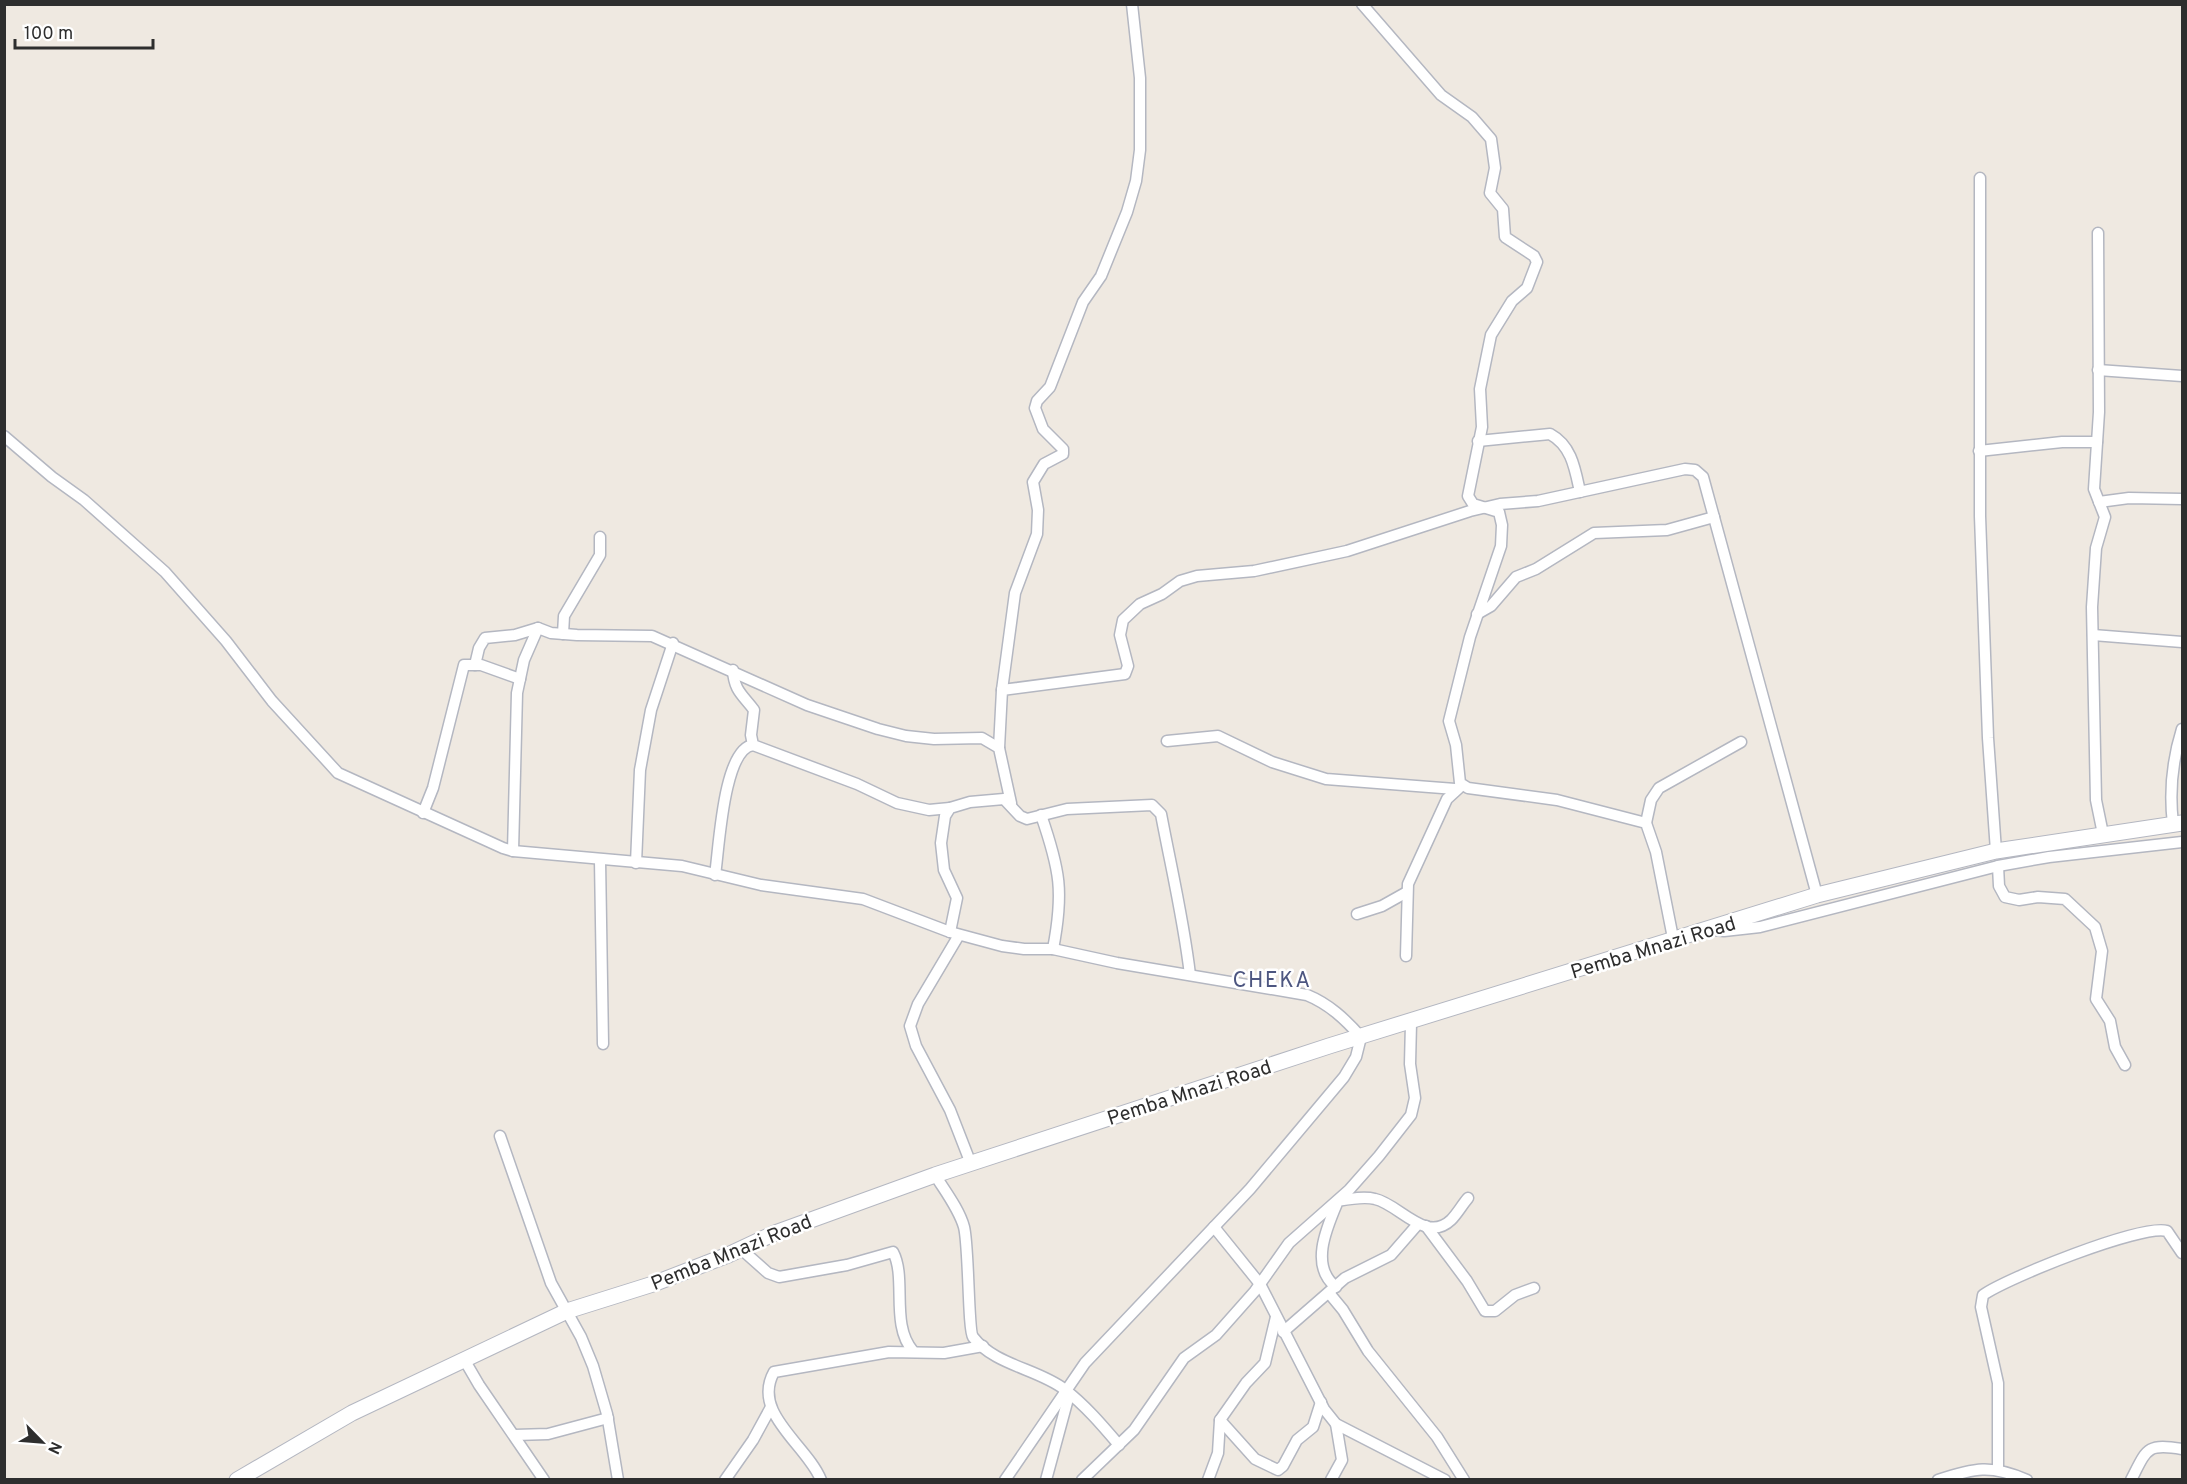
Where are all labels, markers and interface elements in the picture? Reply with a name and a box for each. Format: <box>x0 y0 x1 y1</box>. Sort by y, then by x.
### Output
scale bar <box>15 12 153 50</box>
text: 100 m <box>24 23 73 46</box>
street label: Pemba Mnazi Road <box>1568 911 1739 986</box>
district label: CHEKA <box>1232 968 1312 995</box>
street label: Pemba Mnazi Road <box>1104 1055 1275 1133</box>
street label: Pemba Mnazi Road <box>647 1210 816 1298</box>
north arrow <box>12 1412 72 1472</box>
text: N <box>42 1438 65 1457</box>

